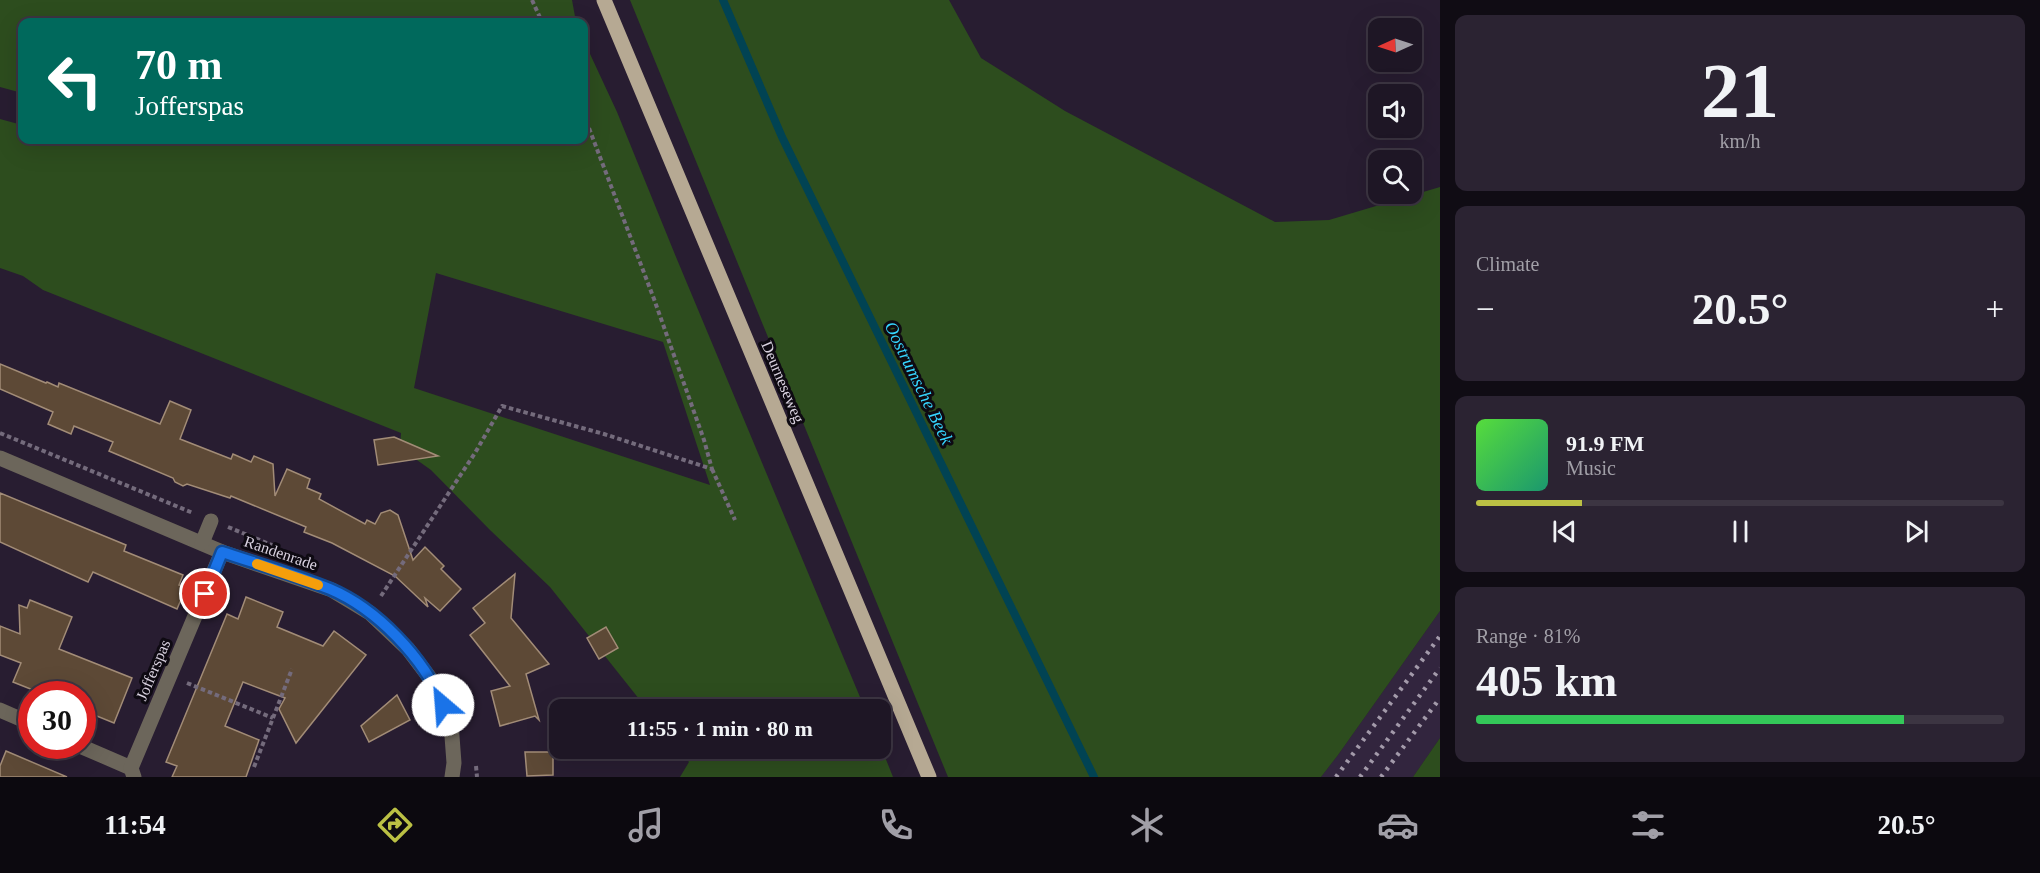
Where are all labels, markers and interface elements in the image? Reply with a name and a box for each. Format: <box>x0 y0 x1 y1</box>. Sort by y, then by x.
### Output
north arrow <box>1368 18 1422 72</box>
map controls <box>1368 18 1422 204</box>
icon: left <box>36 42 114 120</box>
text: 70 m <box>135 42 223 88</box>
text: 21 <box>1701 47 1779 134</box>
button: sound <box>1368 84 1422 138</box>
text: Jofferspas <box>135 91 244 121</box>
text: km/h <box>1719 130 1761 152</box>
button: search <box>1368 150 1422 204</box>
text: Climate <box>1476 253 1539 275</box>
text: 20.5° <box>1692 284 1788 334</box>
text: − <box>1476 291 1495 327</box>
text: + <box>1985 291 2004 327</box>
water label: Oostrumsche Beek <box>881 318 958 449</box>
street label: Deurneseweg <box>757 339 808 426</box>
text: 91.9 FM <box>1566 431 1644 456</box>
text: Music <box>1566 457 1616 479</box>
icon: previous <box>1548 515 1581 548</box>
icon: pause <box>1724 515 1757 548</box>
icon: next <box>1900 515 1933 548</box>
street label: Randenrade <box>242 533 320 573</box>
pin <box>179 568 230 619</box>
icon: arrive <box>188 577 221 610</box>
text: Range · 81% <box>1476 625 1580 647</box>
street label: Jofferspas <box>133 637 174 703</box>
text: 405 km <box>1476 656 1617 706</box>
position arrow <box>411 673 475 737</box>
speed limit sign: 30 <box>18 681 96 759</box>
text: 11:55 · 1 min · 80 m <box>627 716 813 741</box>
icon: directions <box>374 804 416 846</box>
icon: music <box>625 804 667 846</box>
icon: phone <box>875 804 917 846</box>
icon: climate <box>1126 804 1168 846</box>
icon: car <box>1377 804 1419 846</box>
icon: filters <box>1627 804 1669 846</box>
text: 11:54 <box>104 810 166 840</box>
text: 20.5° <box>1878 810 1936 840</box>

